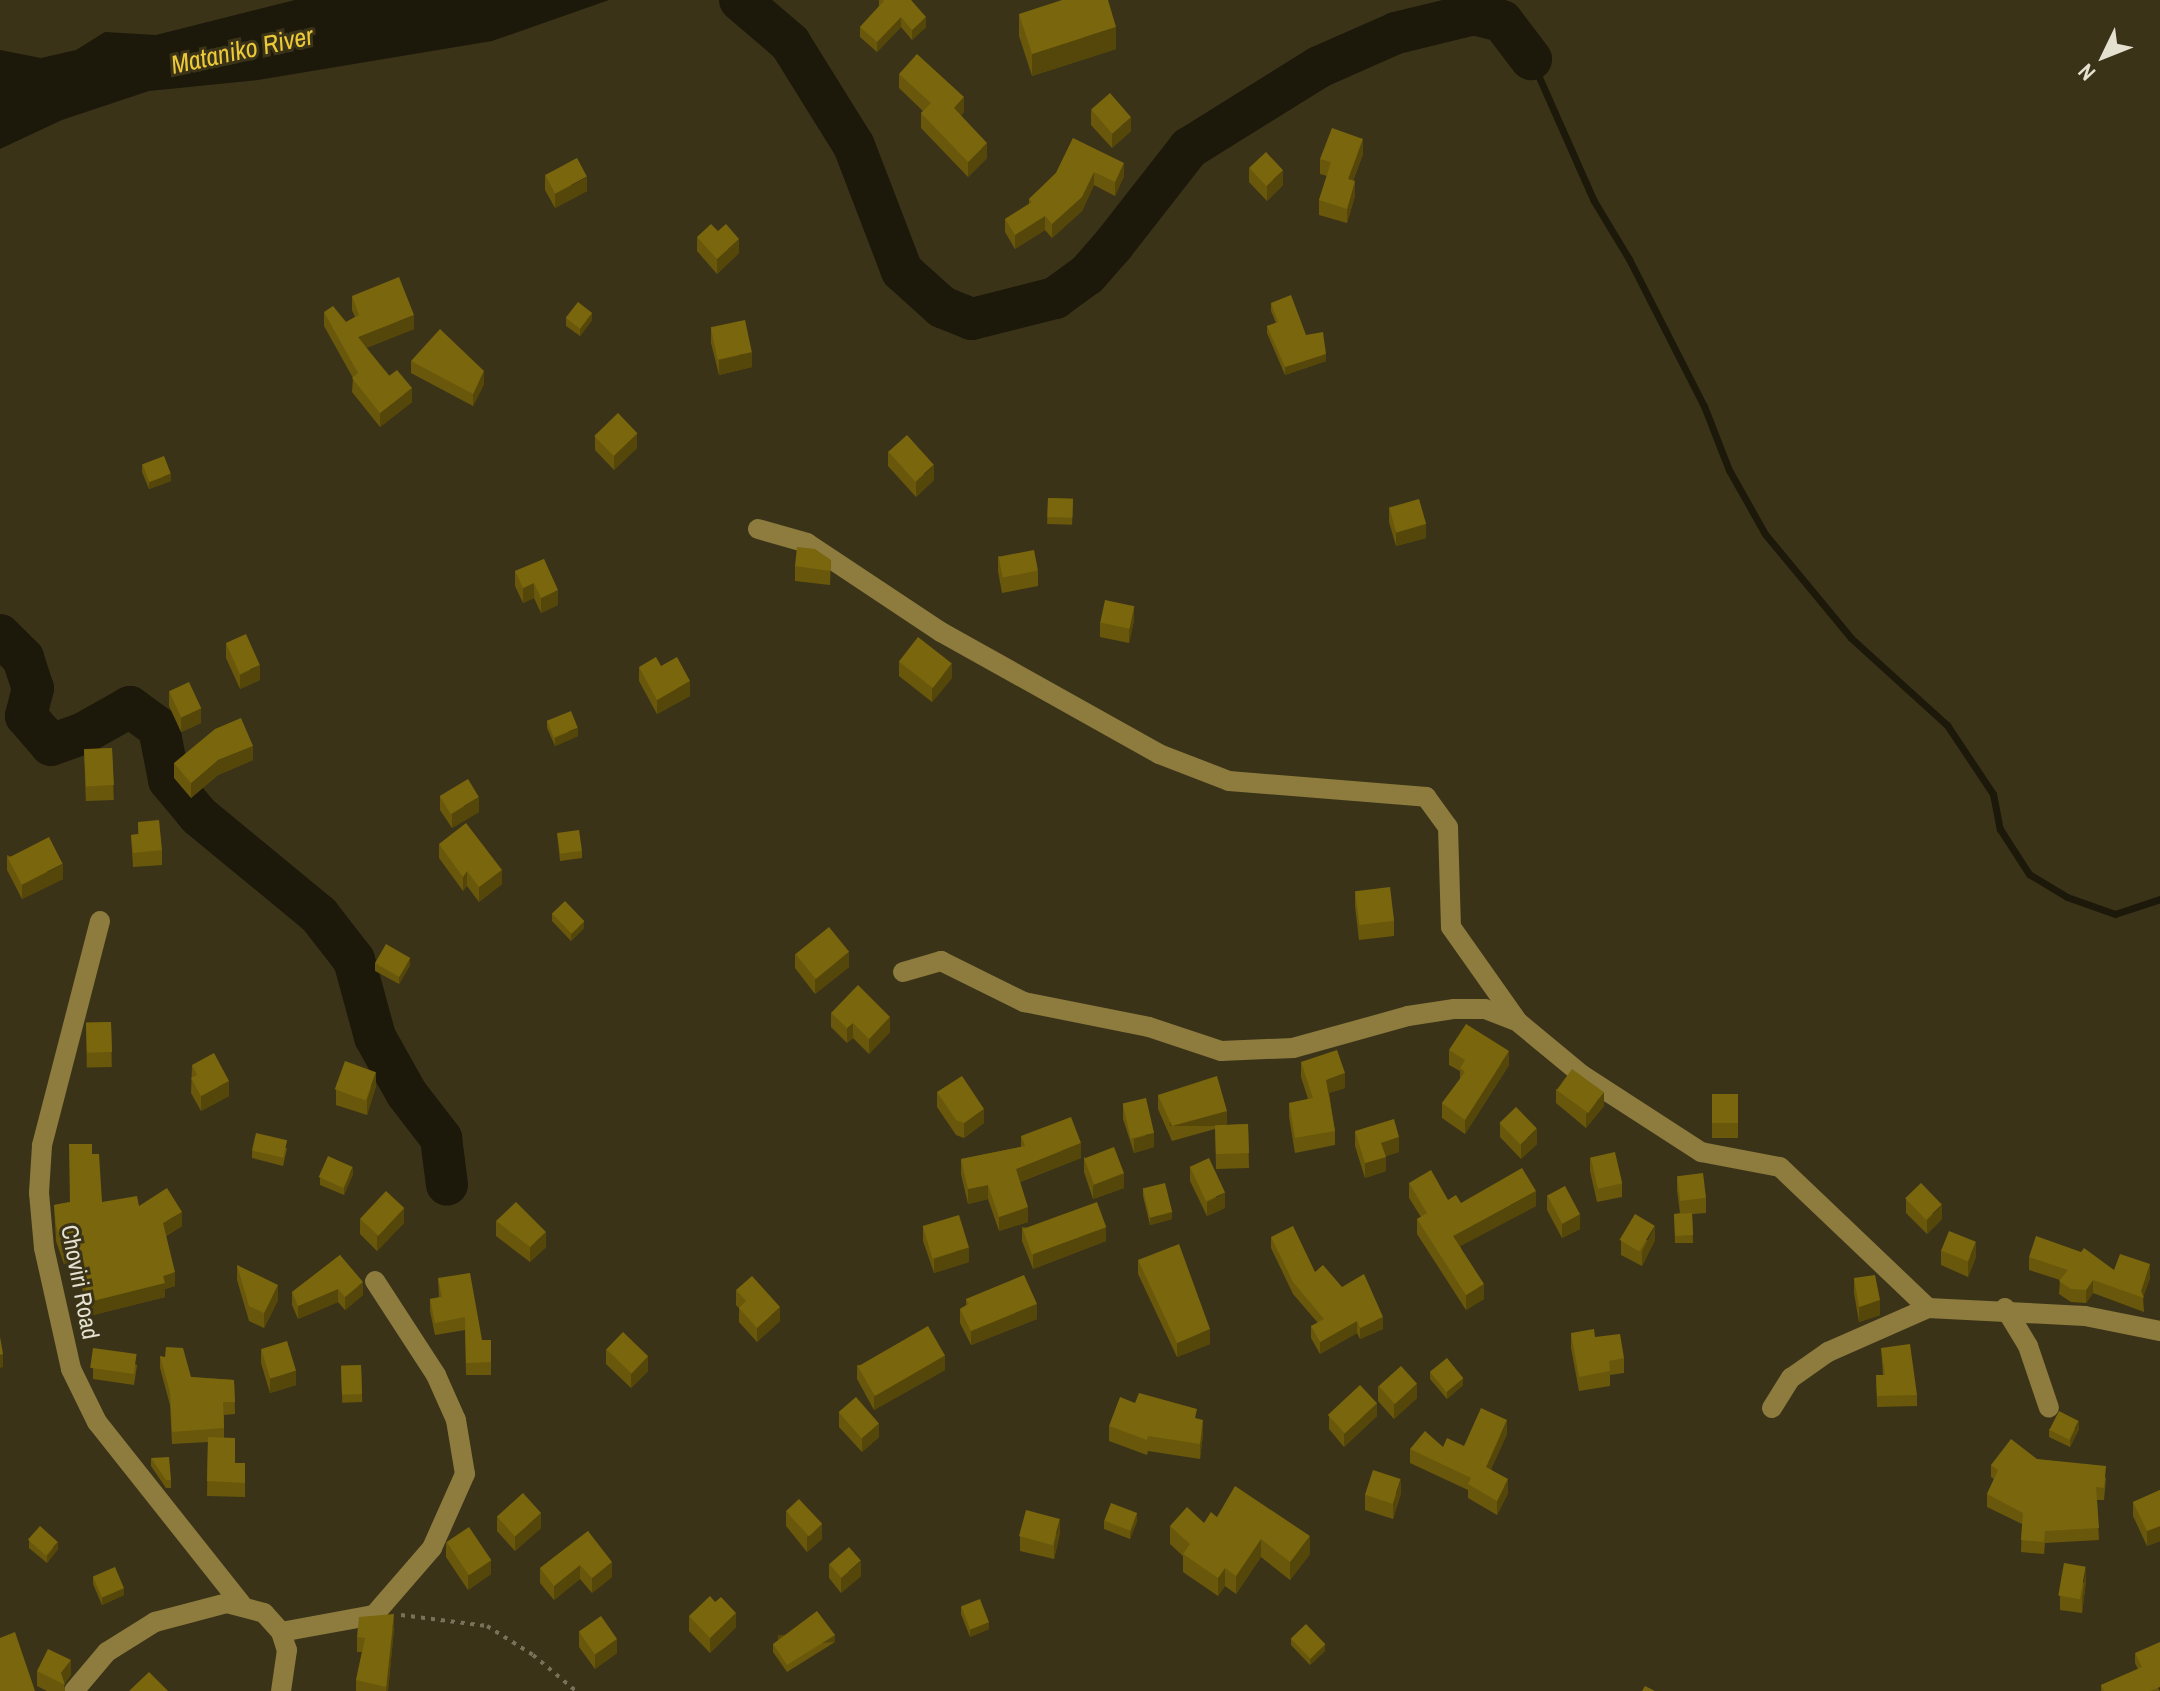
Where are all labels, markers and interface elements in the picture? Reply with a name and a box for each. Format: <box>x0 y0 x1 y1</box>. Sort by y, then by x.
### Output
north arrow <box>2064 16 2144 96</box>
water label: Mataniko River <box>168 20 316 80</box>
text: N <box>2071 57 2102 87</box>
street label: Choviri Road <box>55 1222 105 1342</box>

